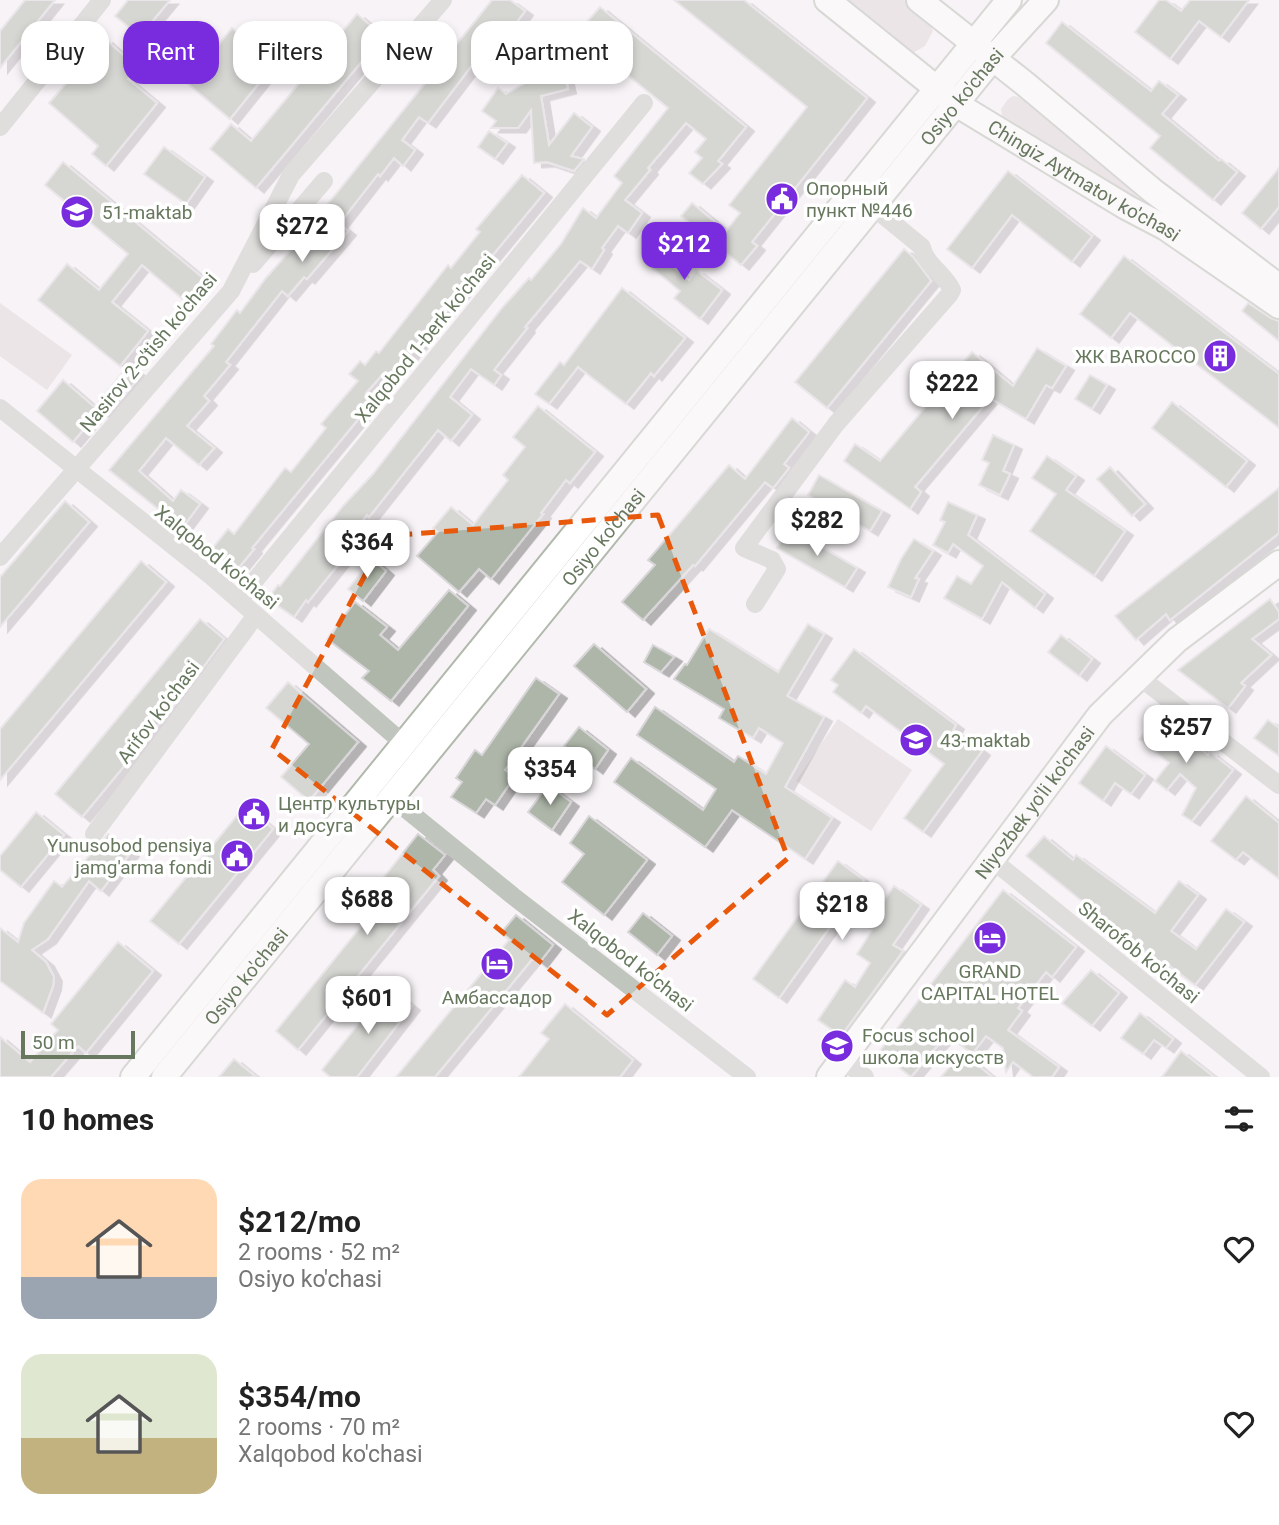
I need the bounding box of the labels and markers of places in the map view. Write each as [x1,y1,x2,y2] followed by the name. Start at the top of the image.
[806,177,913,222] place label: Опорный пункт №446
[763,180,801,218] public building icon: Опорный пункт №446
[58,193,96,231] school or university icon: 51-maktab
[102,201,192,224] place label: 51-maktab
[261,204,343,264] pin: $272
[643,222,725,282] pin: $212
[1201,337,1239,375] building icon: ЖК BAROCCO
[1075,345,1196,368] place label: ЖК BAROCCO
[911,362,993,421] pin: $222
[776,498,858,558] pin: $282
[326,520,408,580] pin: $364
[1145,706,1227,765] pin: $257
[897,721,935,759] school or university icon: 43-maktab
[940,729,1030,752] place label: 43-maktab
[509,748,591,807] pin: $354
[278,792,421,837] place label: Центр культуры и досуга
[235,795,273,833] public building icon: Центр культуры и досуга
[47,834,212,879] place label: Yunusobod pensiya jamg'arma fondi
[218,837,256,875] public building icon: Yunusobod pensiya jamg'arma fondi
[326,878,408,937] pin: $688
[801,883,883,942] pin: $218
[971,919,1009,957] hotel icon: GRAND CAPITAL HOTEL
[478,945,516,983] hotel icon: Амбассадор
[921,960,1059,1005] place label: GRAND CAPITAL HOTEL
[327,976,409,1036] pin: $601
[442,986,552,1009] place label: Амбассадор
[862,1024,1004,1069] place label: Focus school школа искусств
[818,1027,856,1065] school or university icon: Focus school школа искусств

